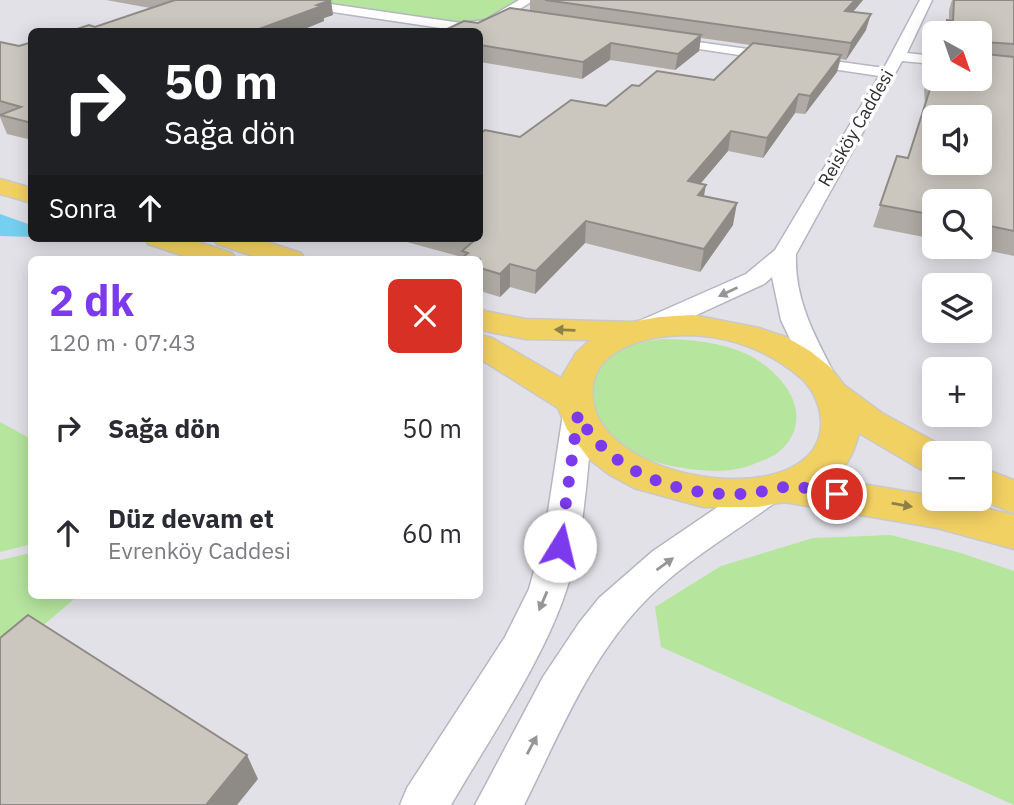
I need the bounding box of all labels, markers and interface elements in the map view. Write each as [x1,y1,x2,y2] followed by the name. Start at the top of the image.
[922,21,992,91] north arrow
[922,21,992,511] map controls
[164,49,278,112] text: 50 m
[49,56,140,147] icon: right
[813,65,898,190] street label: Reisköy Caddesi
[922,105,992,175] button: sound
[164,111,296,153] text: Sağa dön
[131,189,169,227] icon: ahead
[922,189,992,259] button: search
[49,191,117,225] text: Sonra
[49,273,134,328] text: 2 dk
[922,273,992,343] button: layers
[388,279,462,353] button: close
[718,286,738,298] one-way arrow
[554,324,576,335] one-way arrow
[49,327,196,357] text: 120 m · 07:43
[922,357,992,427] button: +
[49,409,87,447] icon: right
[108,411,220,445] text: Sağa dön
[402,411,462,445] text: 50 m
[922,441,992,511] button: −
[807,464,867,524] pin
[818,475,856,513] icon: arrive
[891,500,913,511] one-way arrow
[108,501,274,535] text: Düz devam et
[523,509,597,583] position arrow
[49,514,87,552] icon: ahead
[402,516,462,550] text: 60 m
[108,535,291,565] text: Evrenköy Caddesi
[656,557,674,571] one-way arrow
[537,591,549,611] one-way arrow
[526,735,537,755] one-way arrow

